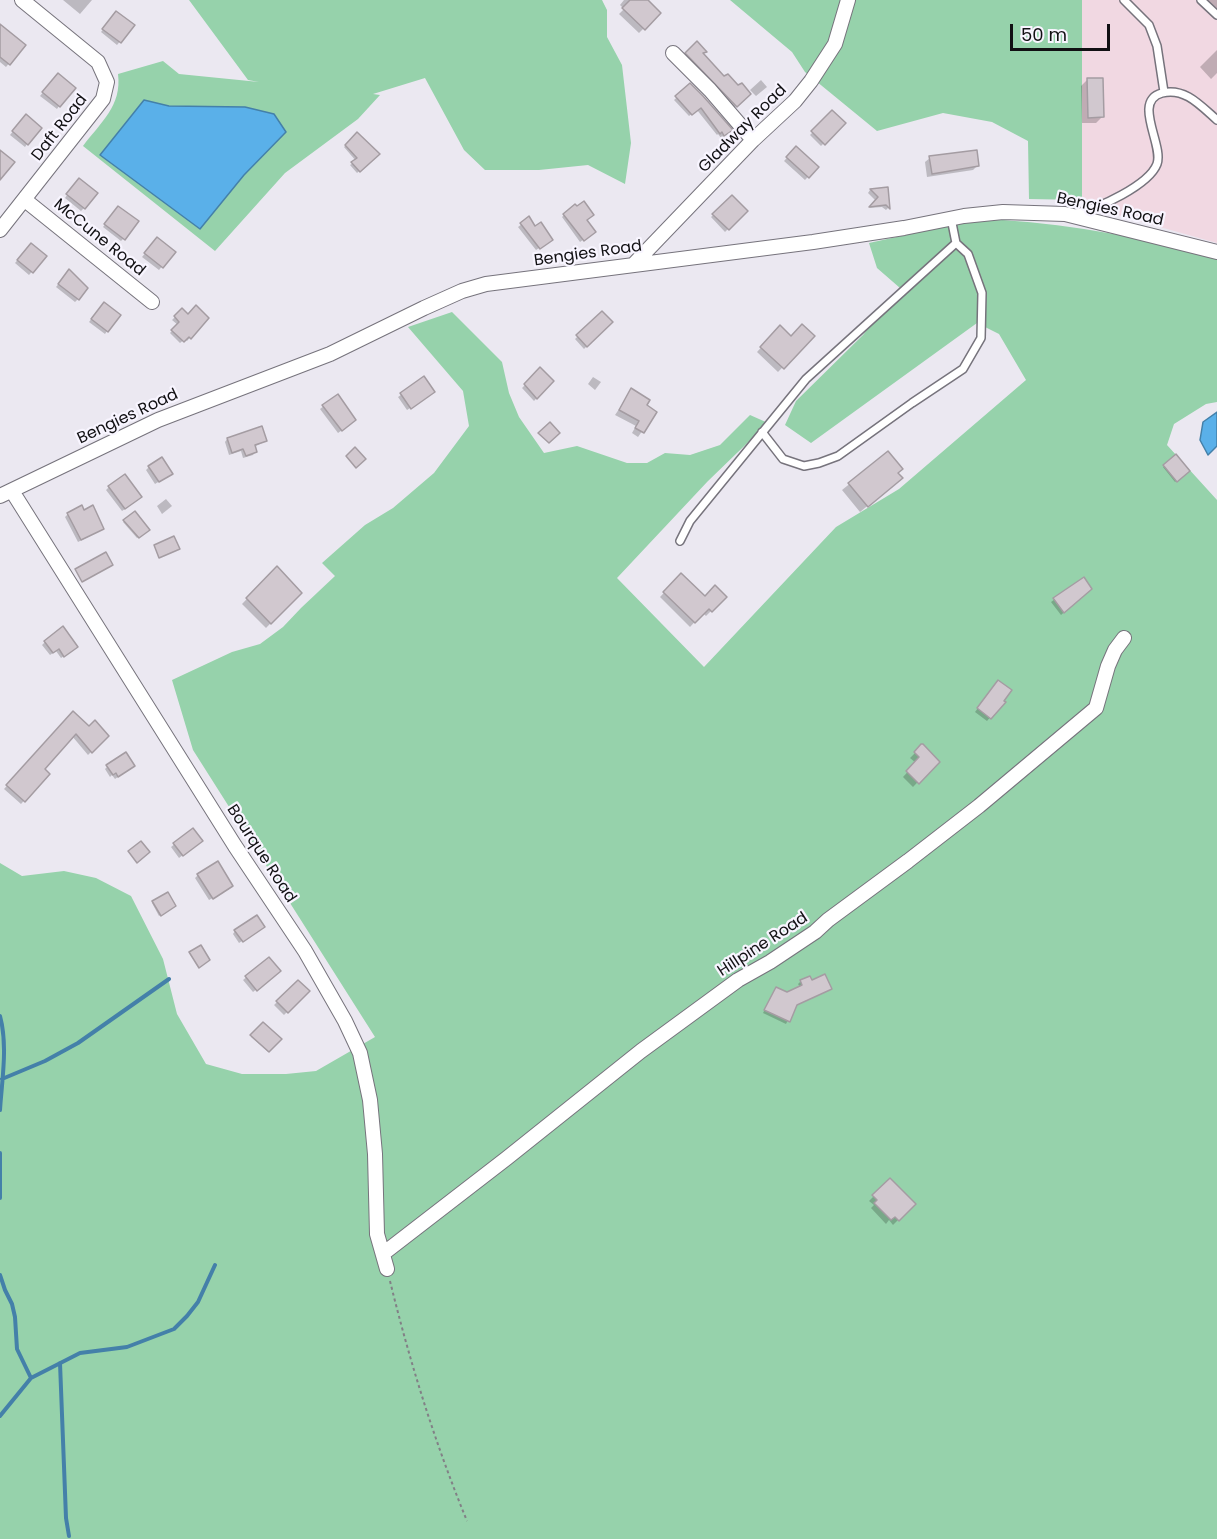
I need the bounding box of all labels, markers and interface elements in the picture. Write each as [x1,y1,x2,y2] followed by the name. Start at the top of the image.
[1013,12,1114,50] scale bar
[1021,22,1067,47] text: 50 m
[695,81,791,177] street label: Gladway Road
[28,91,92,165] street label: Daft Road
[1055,189,1165,231] street label: Bengies Road
[49,195,149,281] street label: McCune Road
[533,237,643,271] street label: Bengies Road
[75,385,181,449] street label: Bengies Road
[222,801,300,907] street label: Bourque Road
[714,909,812,981] street label: Hillpine Road

